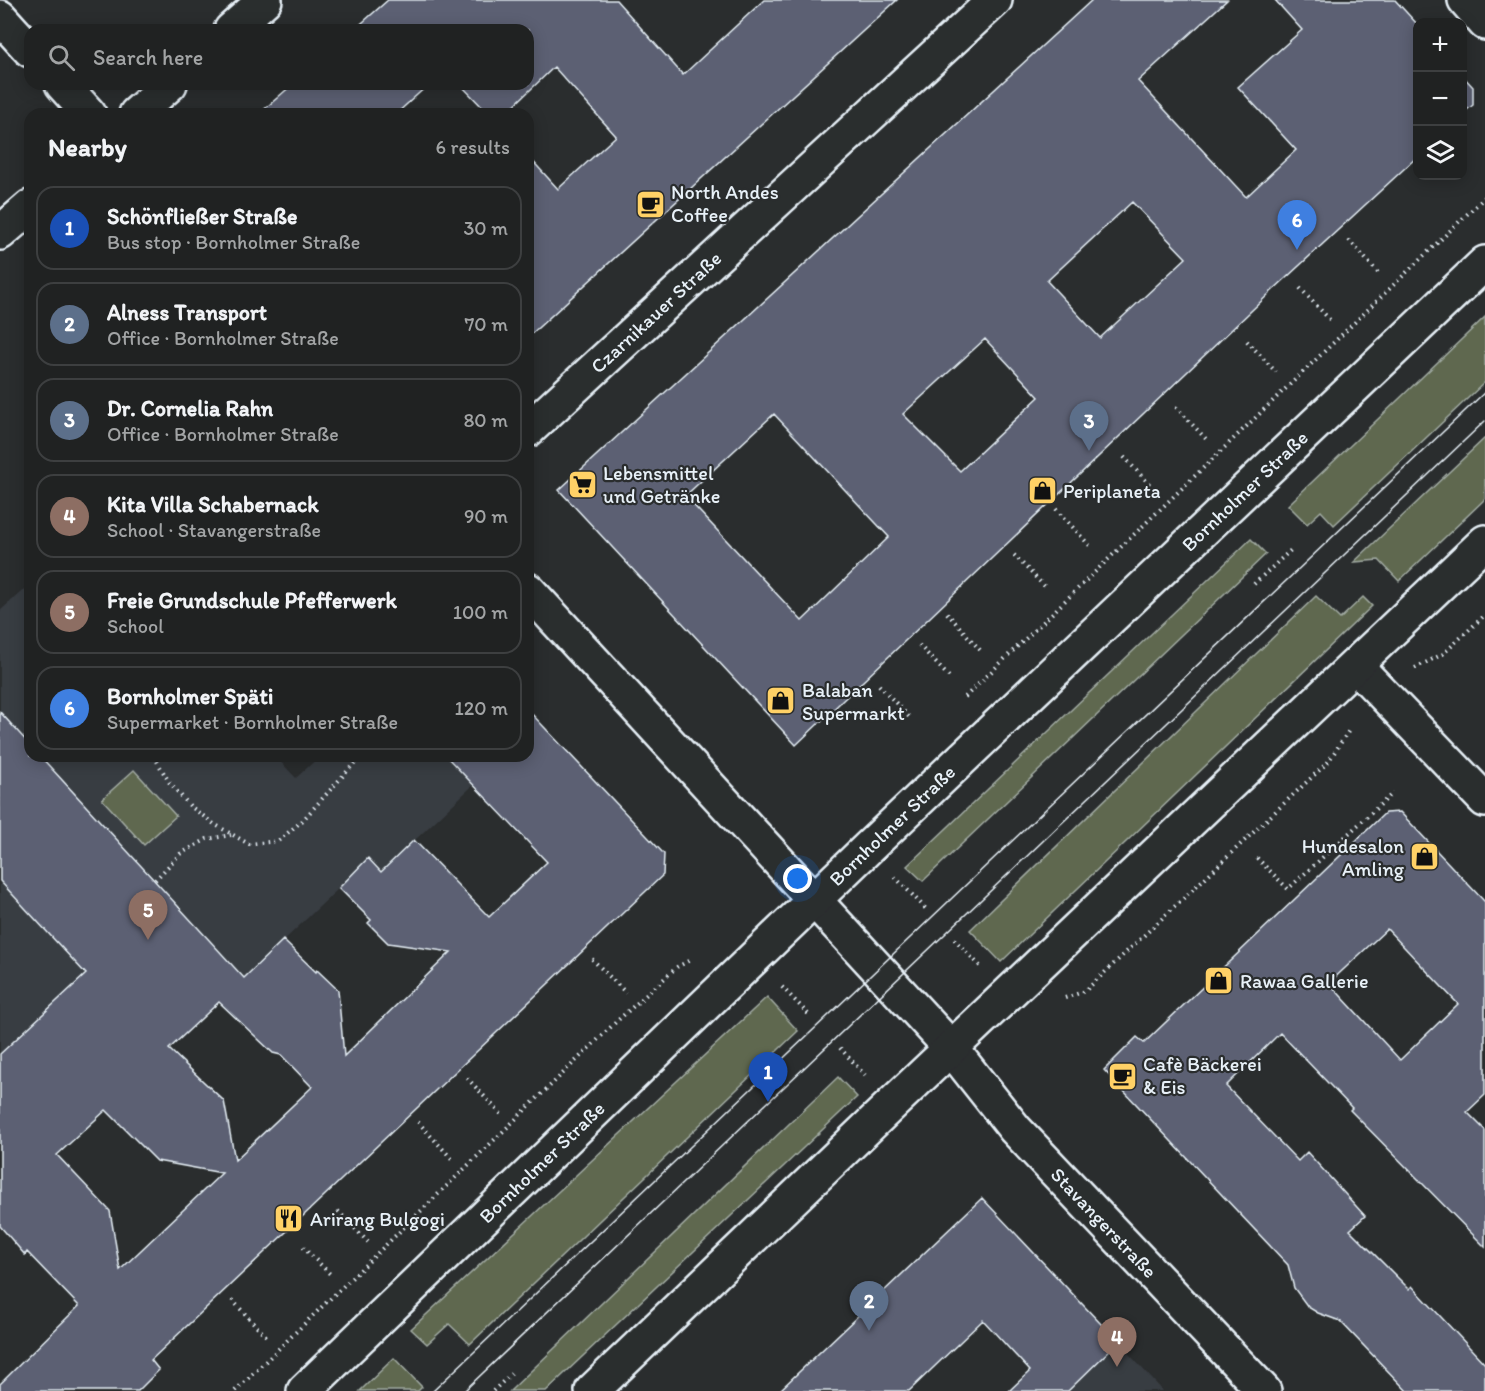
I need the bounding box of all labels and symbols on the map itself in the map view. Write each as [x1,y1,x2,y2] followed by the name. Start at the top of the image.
[671,180,779,227] place label: North Andes Coffee
[634,188,666,220] cafe icon: North Andes Coffee
[1278,200,1316,250] pin: 6
[586,246,726,378] street label: Czarnikauer Straße
[1070,402,1108,451] pin: 3
[1177,425,1313,556] street label: Bornholmer Straße
[603,461,720,508] place label: Lebensmittel und Getränke
[566,469,598,501] supermarket icon: Lebensmittel und Getränke
[1026,475,1058,507] shop icon: Periplaneta
[1063,479,1161,503] place label: Periplaneta
[802,678,905,725] place label: Balaban Supermarkt
[765,685,797,717] shop icon: Balaban Supermarkt
[824,760,960,891] street label: Bornholmer Straße
[1302,834,1405,881] place label: Hundesalon Amling
[1409,841,1441,873] shop icon: Hundesalon Amling
[783,864,812,893] your location
[128,890,168,940] pin: 5
[1203,965,1235,997] shop icon: Rawaa Gallerie
[1240,969,1368,993] place label: Rawaa Gallerie
[748,1052,788,1102] pin: 1
[1143,1052,1262,1099] place label: Cafè Bäckerei & Eis
[1106,1060,1138,1092] cafe icon: Cafè Bäckerei & Eis
[474,1096,609,1228] street label: Bornholmer Straße
[1046,1163,1162,1283] street label: Stavangerstraße
[273,1203,305,1235] restaurant icon: Arirang Bulgogi
[310,1207,445,1231] place label: Arirang Bulgogi
[850,1282,888,1331] pin: 2
[1098,1318,1136,1367] pin: 4

